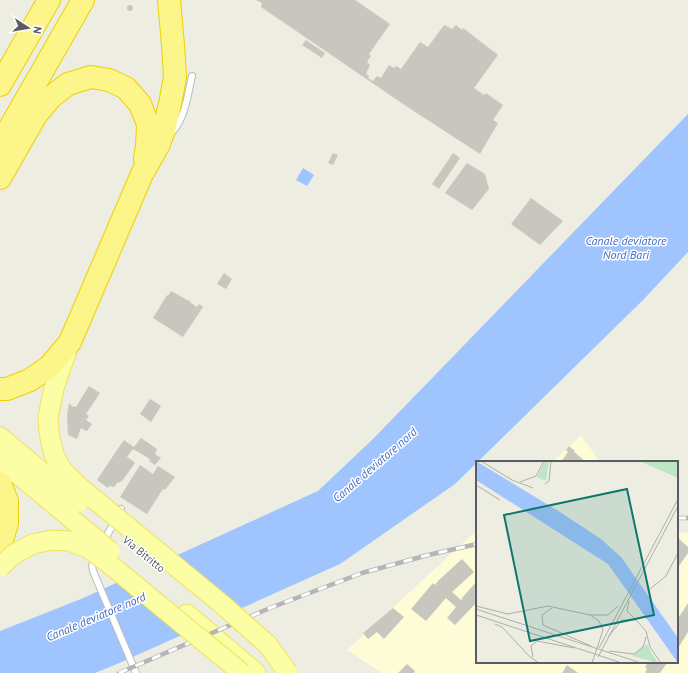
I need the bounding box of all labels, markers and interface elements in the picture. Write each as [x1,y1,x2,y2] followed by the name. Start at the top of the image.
[8,8,48,48] north arrow
[30,25,45,35] text: N
[585,233,667,262] water label: Canale deviatore Nord Bari
[329,423,421,505] water label: Canale deviatore nord
[476,461,678,663] inset map
[119,532,168,575] street label: Via Bitritto
[44,588,149,644] water label: Canale deviatore nord

